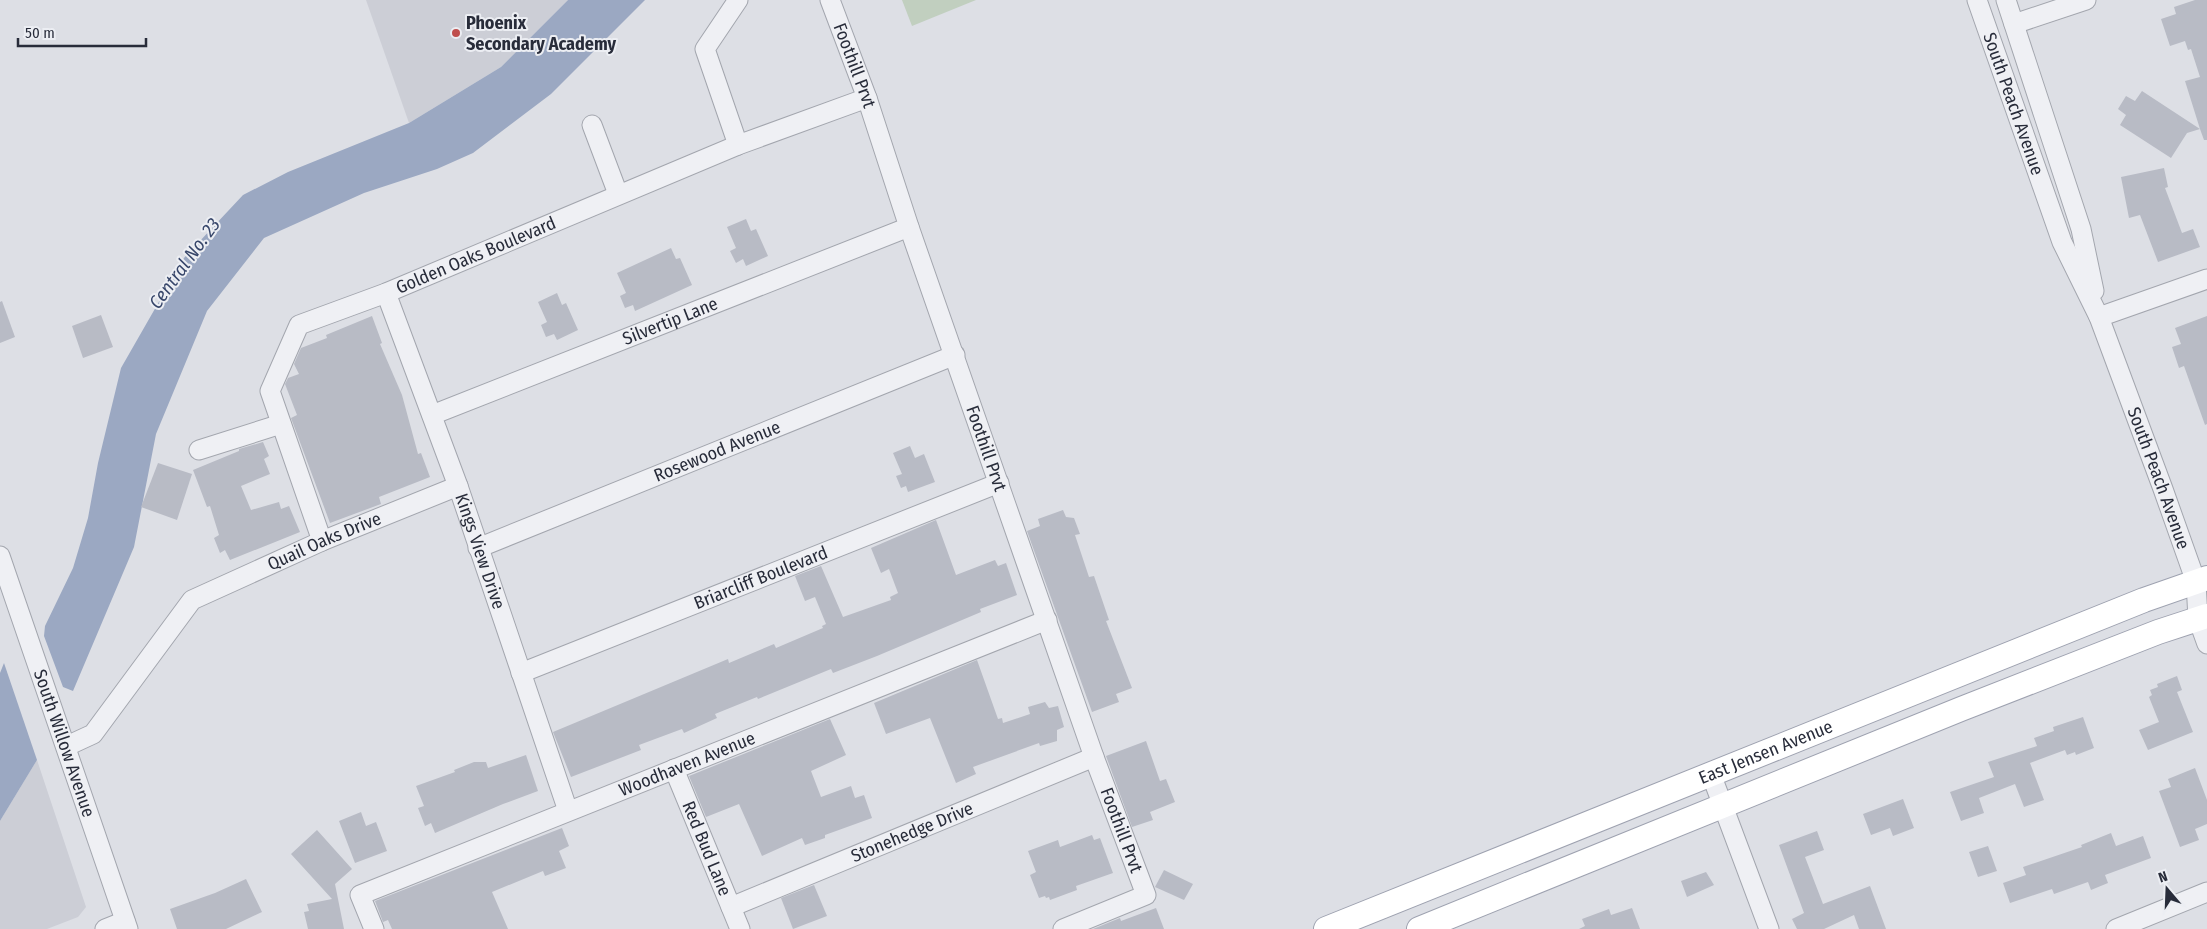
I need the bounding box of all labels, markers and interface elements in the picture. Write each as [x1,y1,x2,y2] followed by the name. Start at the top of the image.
[466,12,617,55] place label: Phoenix Secondary Academy
[18,15,145,47] scale bar
[829,20,881,111] street label: Foothill Prvt
[25,24,55,42] text: 50 m
[450,27,462,39] marker: Phoenix Secondary Academy
[1978,30,2049,178] street label: South Peach Avenue
[393,212,559,299] street label: Golden Oaks Boulevard
[144,213,225,313] water label: Central No. 23
[619,292,721,350] street label: Silvertip Lane
[961,403,1011,494] street label: Foothill Prvt
[2123,404,2195,552] street label: South Peach Avenue
[651,416,784,487] street label: Rosewood Avenue
[450,491,510,612] street label: Kings View Drive
[264,507,384,575] street label: Quail Oaks Drive
[691,541,831,614] street label: Briarcliff Boulevard
[29,667,100,820] street label: South Willow Avenue
[1696,715,1836,789] street label: East Jensen Avenue
[616,727,758,801] street label: Woodhaven Avenue
[1096,785,1148,876] street label: Foothill Prvt
[848,797,977,867] street label: Stonehedge Drive
[677,798,736,899] street label: Red Bud Lane
[2142,864,2192,914] north arrow
[2156,868,2170,887] text: N

